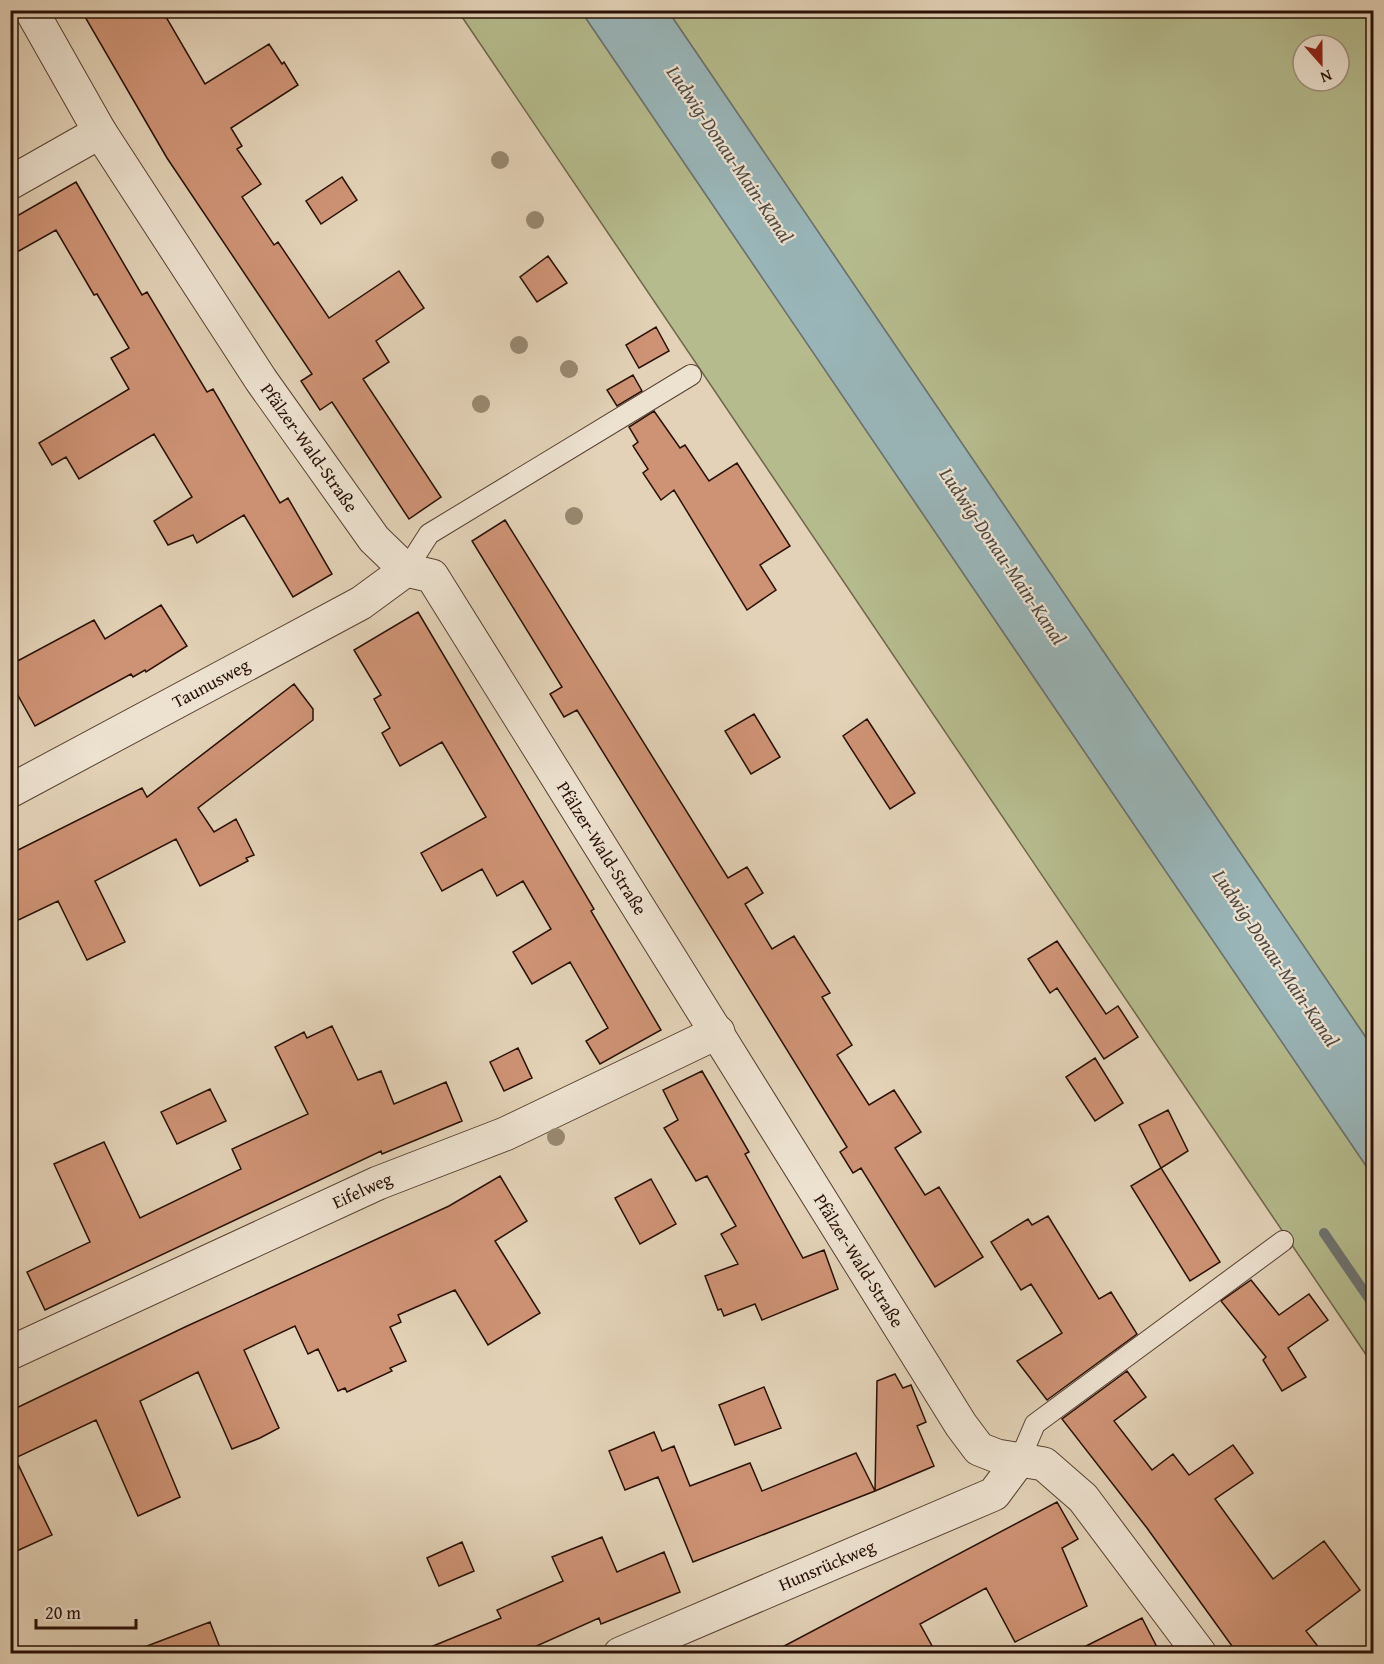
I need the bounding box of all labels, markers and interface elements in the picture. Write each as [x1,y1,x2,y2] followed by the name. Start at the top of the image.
[1291,33,1351,93] north arrow
[659,58,801,248] water label: Ludwig-Donau-Main-Kanal
[1317,64,1336,90] text: N
[254,377,365,518] street label: Pfälzer-Wald-Straße
[932,460,1074,650] water label: Ludwig-Donau-Main-Kanal
[167,651,254,715] street label: Taunusweg
[550,776,654,920] street label: Pfälzer-Wald-Straße
[1205,862,1347,1052] water label: Ludwig-Donau-Main-Kanal
[328,1165,396,1215] street label: Eifelweg
[807,1189,911,1333] street label: Pfälzer-Wald-Straße
[774,1532,879,1598] street label: Hunsrückweg
[36,1592,136,1630] scale bar
[45,1599,81,1626] text: 20 m

